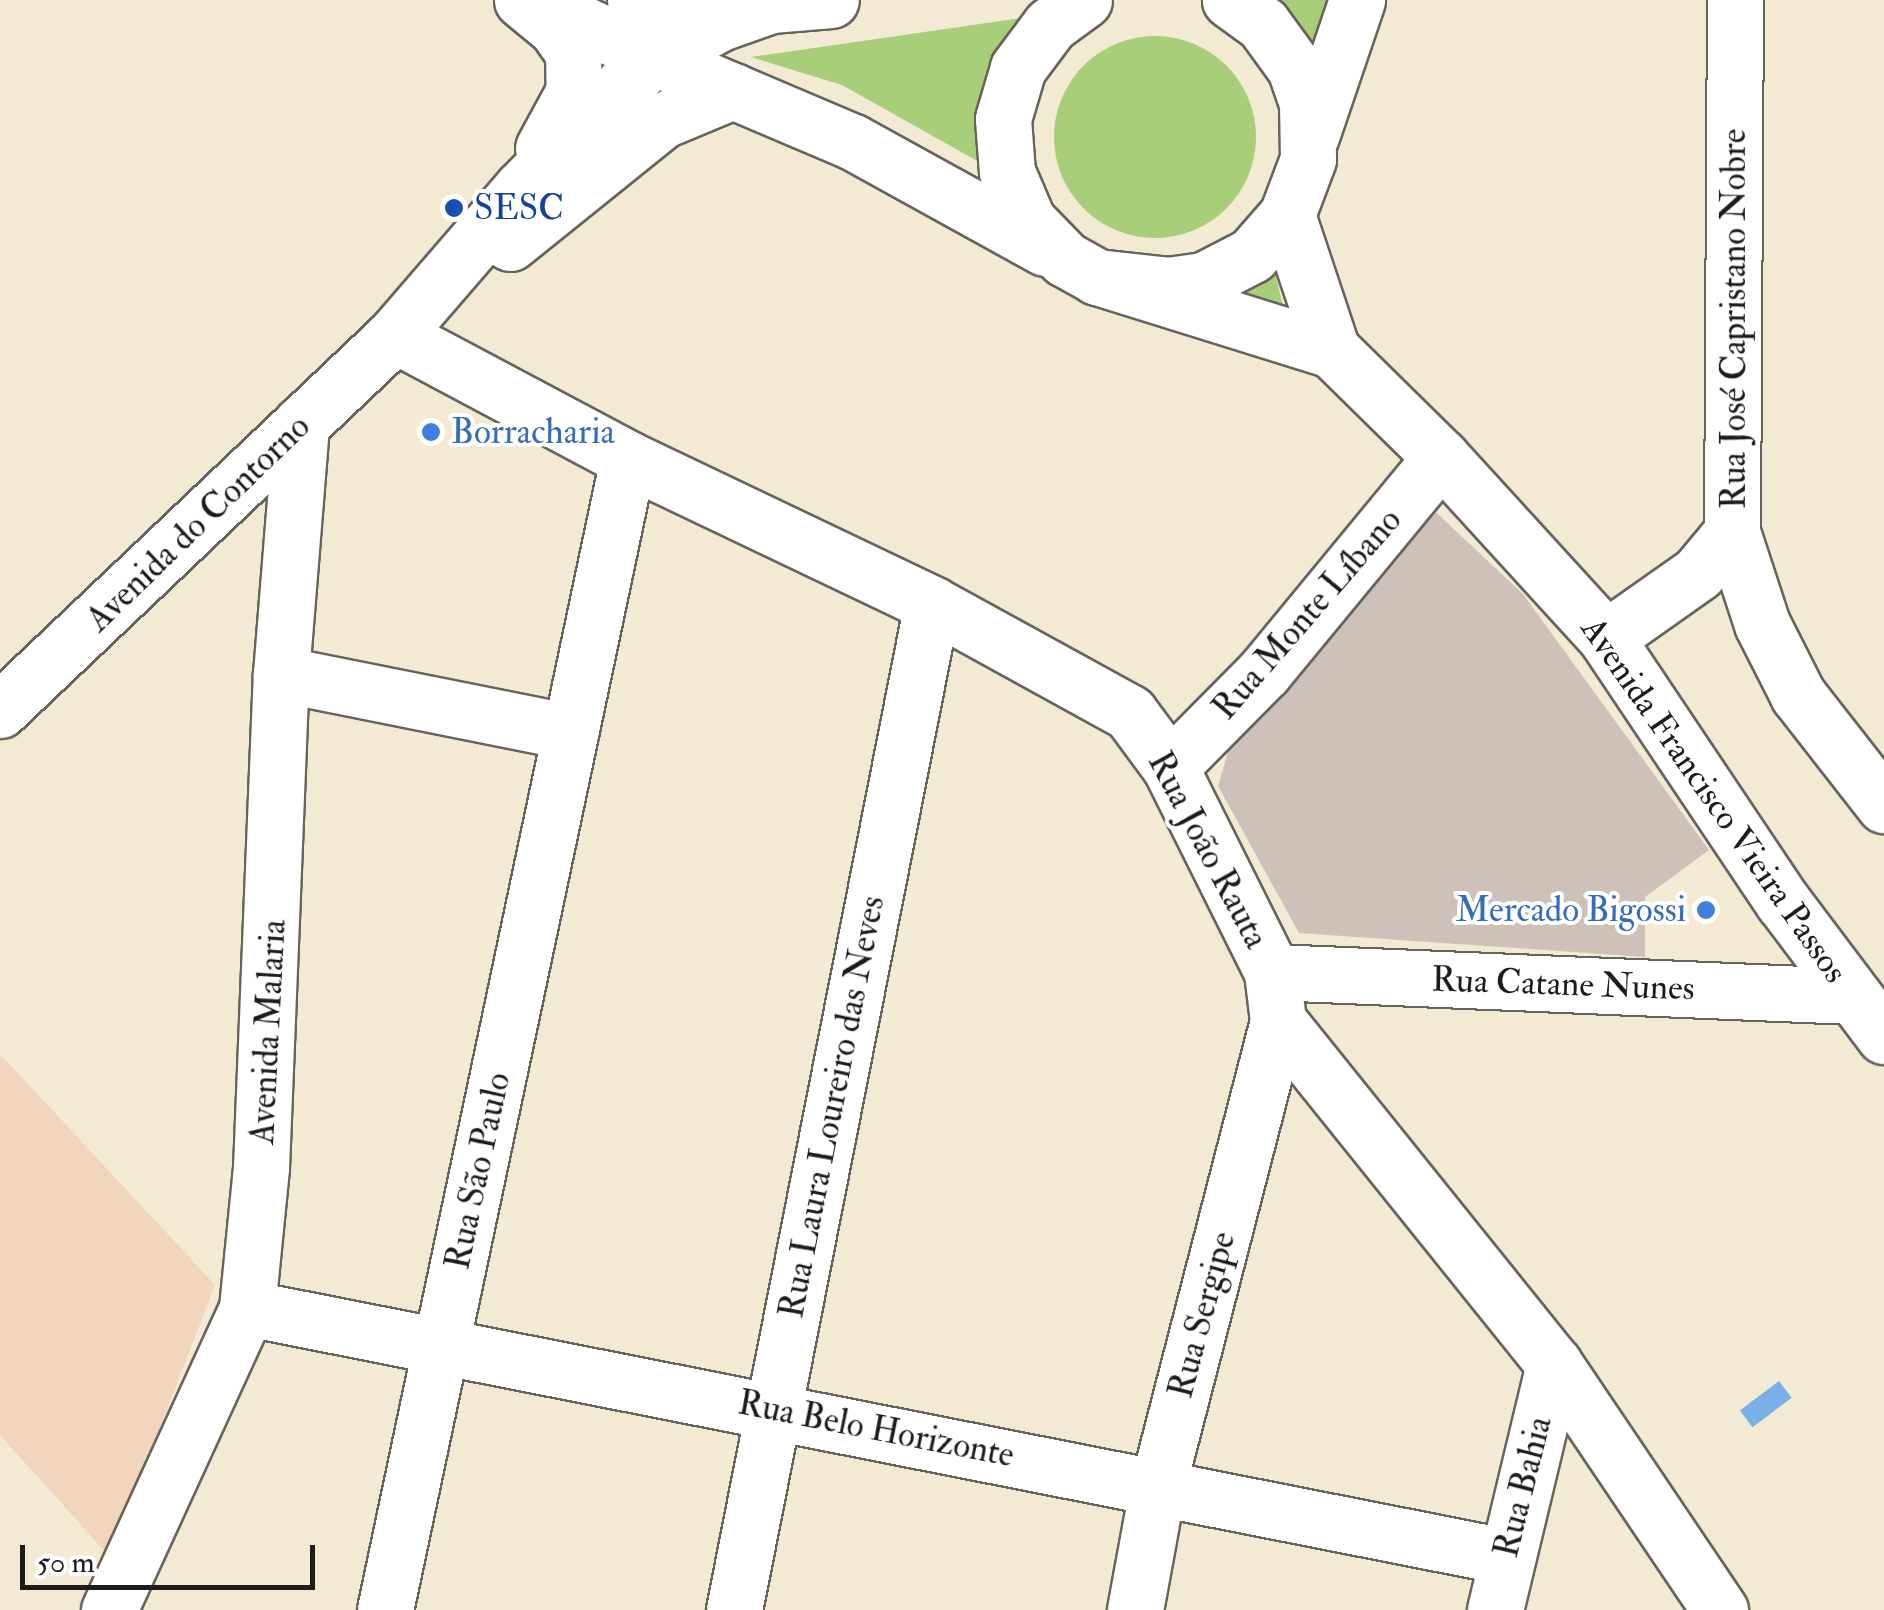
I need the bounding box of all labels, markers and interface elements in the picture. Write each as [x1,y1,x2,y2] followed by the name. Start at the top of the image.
[1713,129,1755,509] street label: Rua José Capristano Nobre
[474,187,564,229] place label: SESC
[443,197,465,219] marker: SESC
[77,406,319,640] street label: Avenida do Contorno
[451,411,615,453] place label: Borracharia
[420,421,442,443] marker: Borracharia
[1204,500,1410,728] street label: Rua Monte Líbano
[1572,609,1856,991] street label: Avenida Francisco Vieira Passos
[1139,744,1277,956] street label: Rua João Rauta
[1456,889,1686,931] place label: Mercado Bigossi
[770,892,894,1322] street label: Rua Laura Loureiro das Neves
[1695,899,1717,921] marker: Mercado Bigossi
[241,919,295,1145] street label: Avenida Malaria
[1431,958,1695,1010] street label: Rua Catane Nunes
[437,1069,519,1273] street label: Rua São Paulo
[1160,1227,1244,1403] street label: Rua Sergipe
[734,1382,1018,1476] street label: Rua Belo Horizonte
[1485,1412,1561,1562] street label: Rua Bahia
[25,1525,320,1587] scale bar
[37,1544,95,1581] text: 50 m

